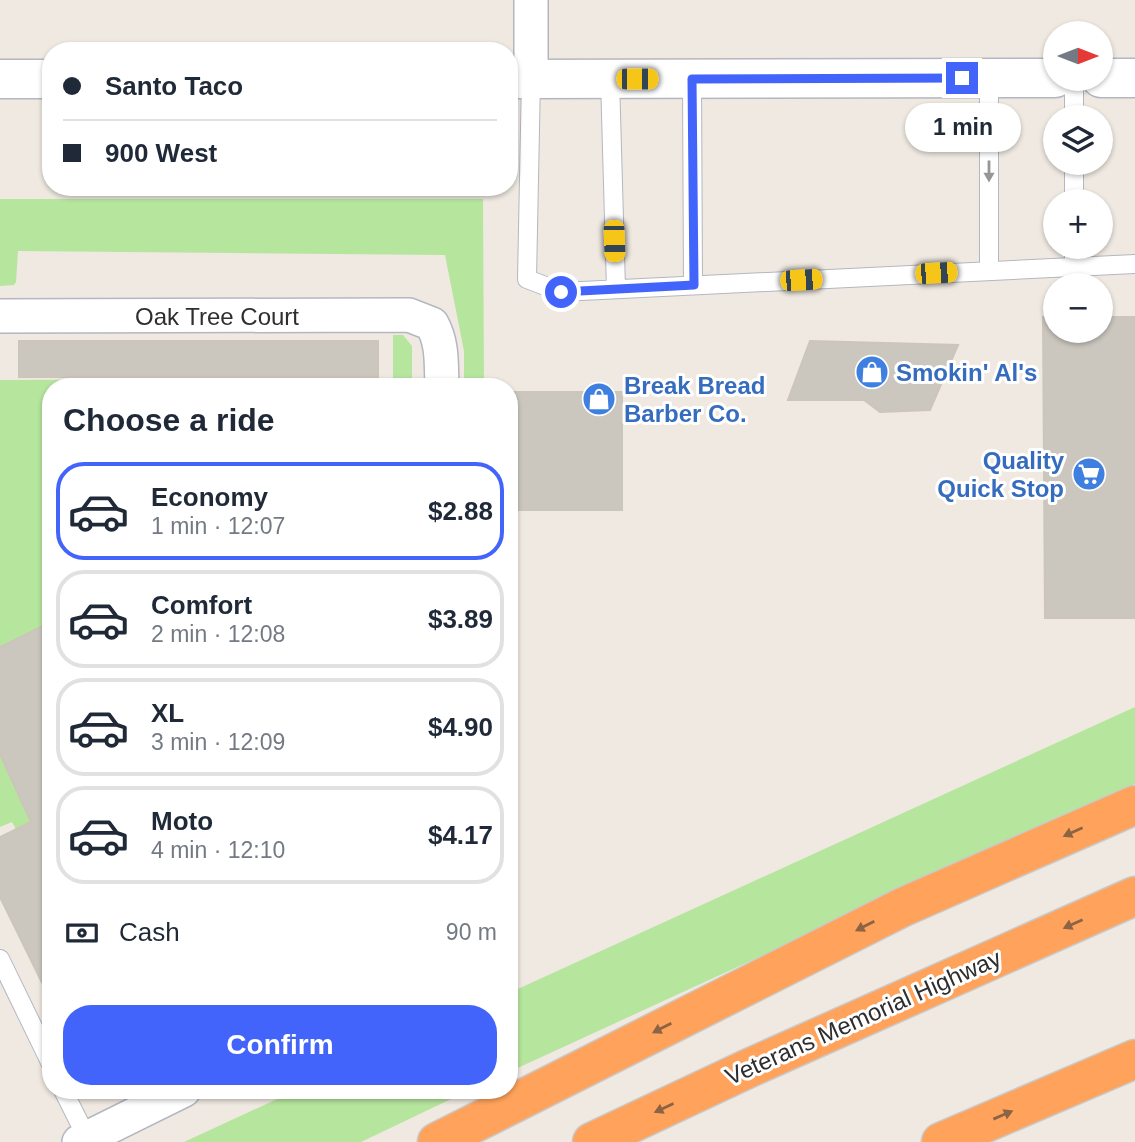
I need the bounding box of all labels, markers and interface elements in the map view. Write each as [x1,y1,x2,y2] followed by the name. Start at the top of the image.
[1043,21,1113,91] north arrow
[1043,21,1113,343] map controls
[946,62,978,94] route end
[617,69,659,90] car
[105,71,243,101] text: Santo Taco
[904,102,1020,152] callout: 1 min
[1043,105,1113,175] button: layers
[933,114,993,140] text: 1 min
[105,138,217,168] text: 900 West
[983,160,995,182] one-way arrow
[1043,189,1113,259] button: +
[603,220,626,262] car
[915,261,958,285] car
[780,268,823,292] car
[1043,273,1113,343] button: −
[545,276,577,308] route start
[135,303,299,330] street label: Oak Tree Court
[853,353,891,391] shop icon: Smokin' Al's
[896,359,1037,386] place label: Smokin' Al's
[624,372,765,427] place label: Break Bread Barber Co.
[580,380,618,418] shop icon: Break Bread Barber Co.
[63,402,275,438] text: Choose a ride
[937,447,1065,502] place label: Quality Quick Stop
[1070,455,1108,493] supermarket icon: Quality Quick Stop
[67,480,130,543] icon: car
[151,482,268,512] text: Economy
[428,496,493,526] text: $2.88
[151,513,285,539] text: 1 min · 12:07
[67,588,130,651] icon: car
[151,590,252,620] text: Comfort
[428,604,493,634] text: $3.89
[151,621,285,647] text: 2 min · 12:08
[67,696,130,759] icon: car
[151,698,184,728] text: XL
[428,712,493,742] text: $4.90
[151,729,285,755] text: 3 min · 12:09
[67,804,130,867] icon: car
[151,806,213,836] text: Moto
[428,820,493,850] text: $4.17
[1062,827,1083,838] one-way arrow
[151,837,285,863] text: 4 min · 12:10
[63,914,101,952] icon: cash
[119,917,180,947] text: Cash
[446,919,497,945] text: 90 m
[1062,919,1083,930] one-way arrow
[855,920,875,932] one-way arrow
[721,944,1005,1090] street label: Veterans Memorial Highway
[63,1005,497,1085] button: Confirm
[652,1023,672,1034] one-way arrow
[654,1102,674,1114] one-way arrow
[993,1109,1014,1120] one-way arrow

